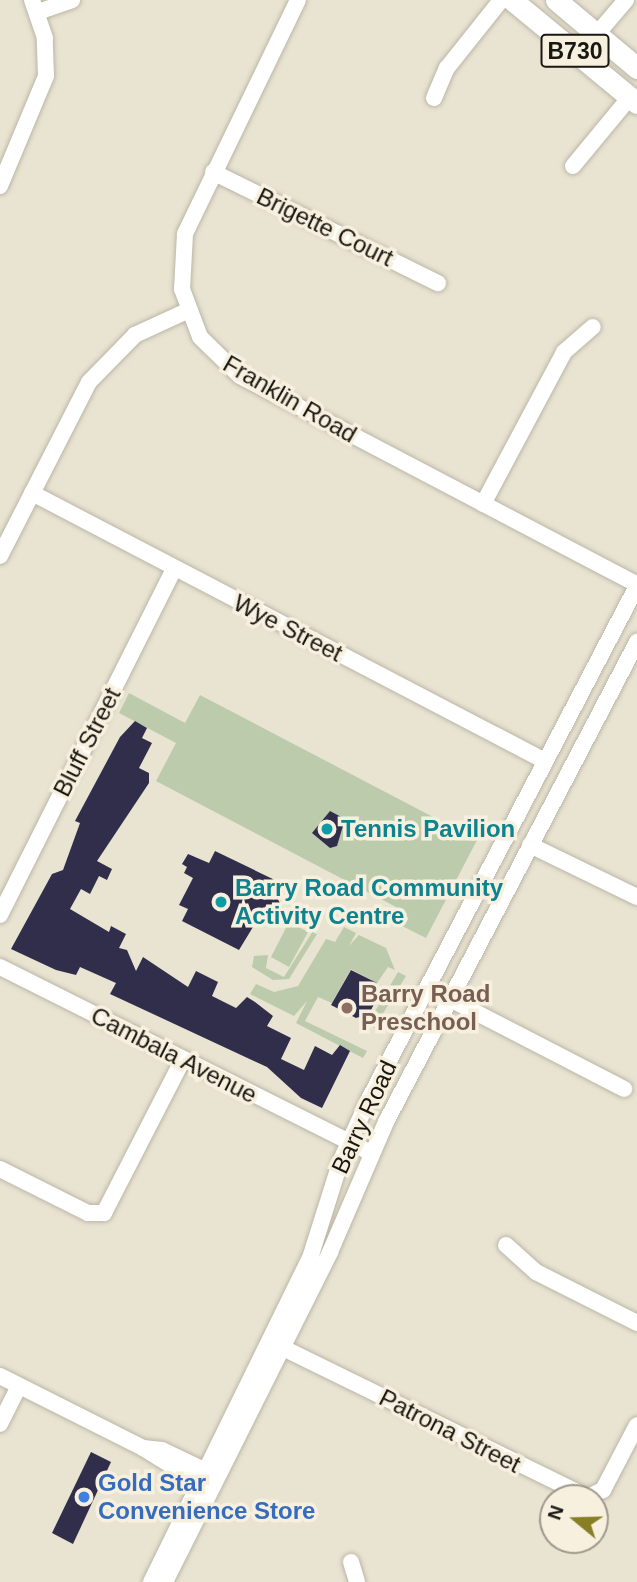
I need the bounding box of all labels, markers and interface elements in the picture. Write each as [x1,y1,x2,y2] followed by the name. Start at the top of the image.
[540,32,610,70] road number: B730
[252,182,398,272] street label: Brigette Court
[218,349,362,449] street label: Franklin Road
[229,588,347,668] street label: Wye Street
[47,683,127,801] street label: Bluff Street
[341,815,515,843] place label: Tennis Pavilion
[319,821,335,837] marker: Tennis Pavilion
[235,874,503,930] place label: Barry Road Community Activity Centre
[213,894,229,910] marker: Barry Road Community Activity Centre
[361,980,490,1036] place label: Barry Road Preschool
[86,1000,262,1110] street label: Cambala Avenue
[339,1000,355,1016] marker: Barry Road Preschool
[325,1056,403,1178] street label: Barry Road
[375,1383,525,1479] street label: Patrona Street
[98,1469,315,1525] place label: Gold Star Convenience Store
[539,1484,609,1554] north arrow
[76,1489,92,1505] marker: Gold Star Convenience Store
[543,1503,568,1523] text: N

